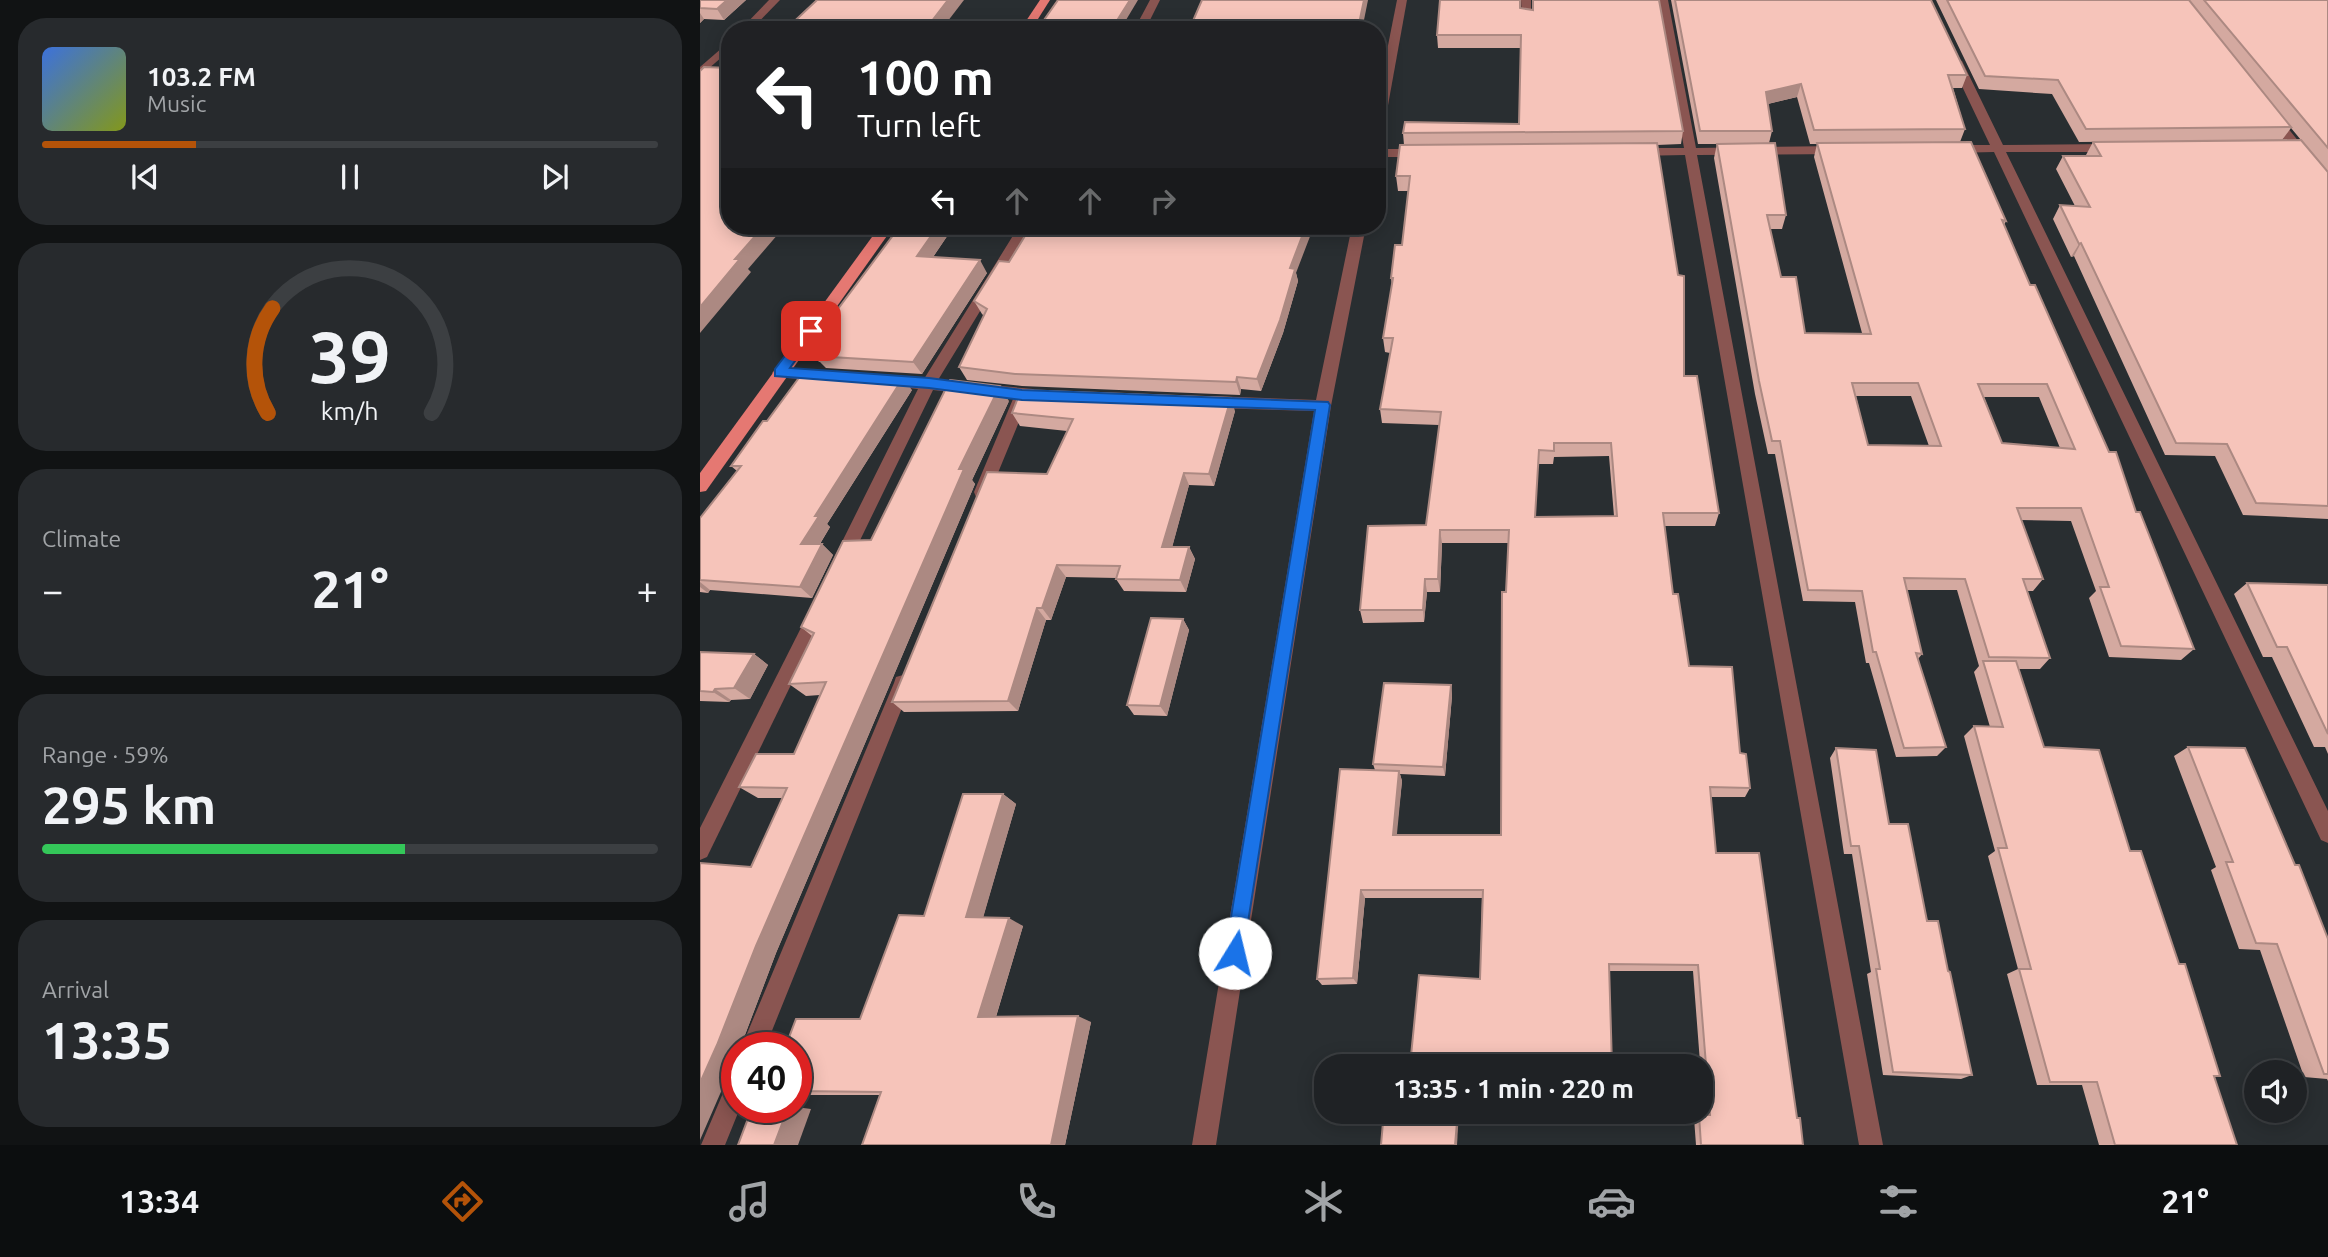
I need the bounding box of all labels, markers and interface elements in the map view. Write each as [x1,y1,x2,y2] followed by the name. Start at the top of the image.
[742,49,833,140] icon: left
[857,49,994,104] text: 100 m
[147,62,256,91] text: 103.2 FM
[147,91,206,116] text: Music
[857,107,981,143] text: Turn left
[126,158,164,196] icon: previous
[331,158,369,196] icon: pause
[536,158,574,196] icon: next
[925,182,963,220] icon: left
[998,182,1036,220] icon: ahead
[1071,182,1109,220] icon: ahead
[1144,182,1182,220] icon: right
[781,301,841,361] pin
[792,312,830,350] icon: arrive
[309,316,391,398] text: 39
[321,397,379,425] text: km/h
[42,526,121,551] text: Climate
[311,560,389,618] text: 21°
[42,569,63,611] text: −
[637,569,658,611] text: +
[42,742,169,767] text: Range · 59%
[42,776,216,834] text: 295 km
[1198,916,1272,990] position arrow
[42,977,109,1002] text: Arrival
[42,1011,172,1069] text: 13:35
[721,1032,812,1123] speed limit sign: 40
[2244,1060,2307,1123] map controls
[2244,1060,2307,1123] button: sound
[1393,1074,1634,1103] text: 13:35 · 1 min · 220 m
[438,1177,487,1226] icon: directions
[725,1177,774,1226] icon: music
[1012,1177,1061,1226] icon: phone
[1299,1177,1348,1226] icon: climate
[1587,1177,1636,1226] icon: car
[1874,1177,1923,1226] icon: filters
[119,1183,199,1219] text: 13:34
[2161,1183,2209,1219] text: 21°

